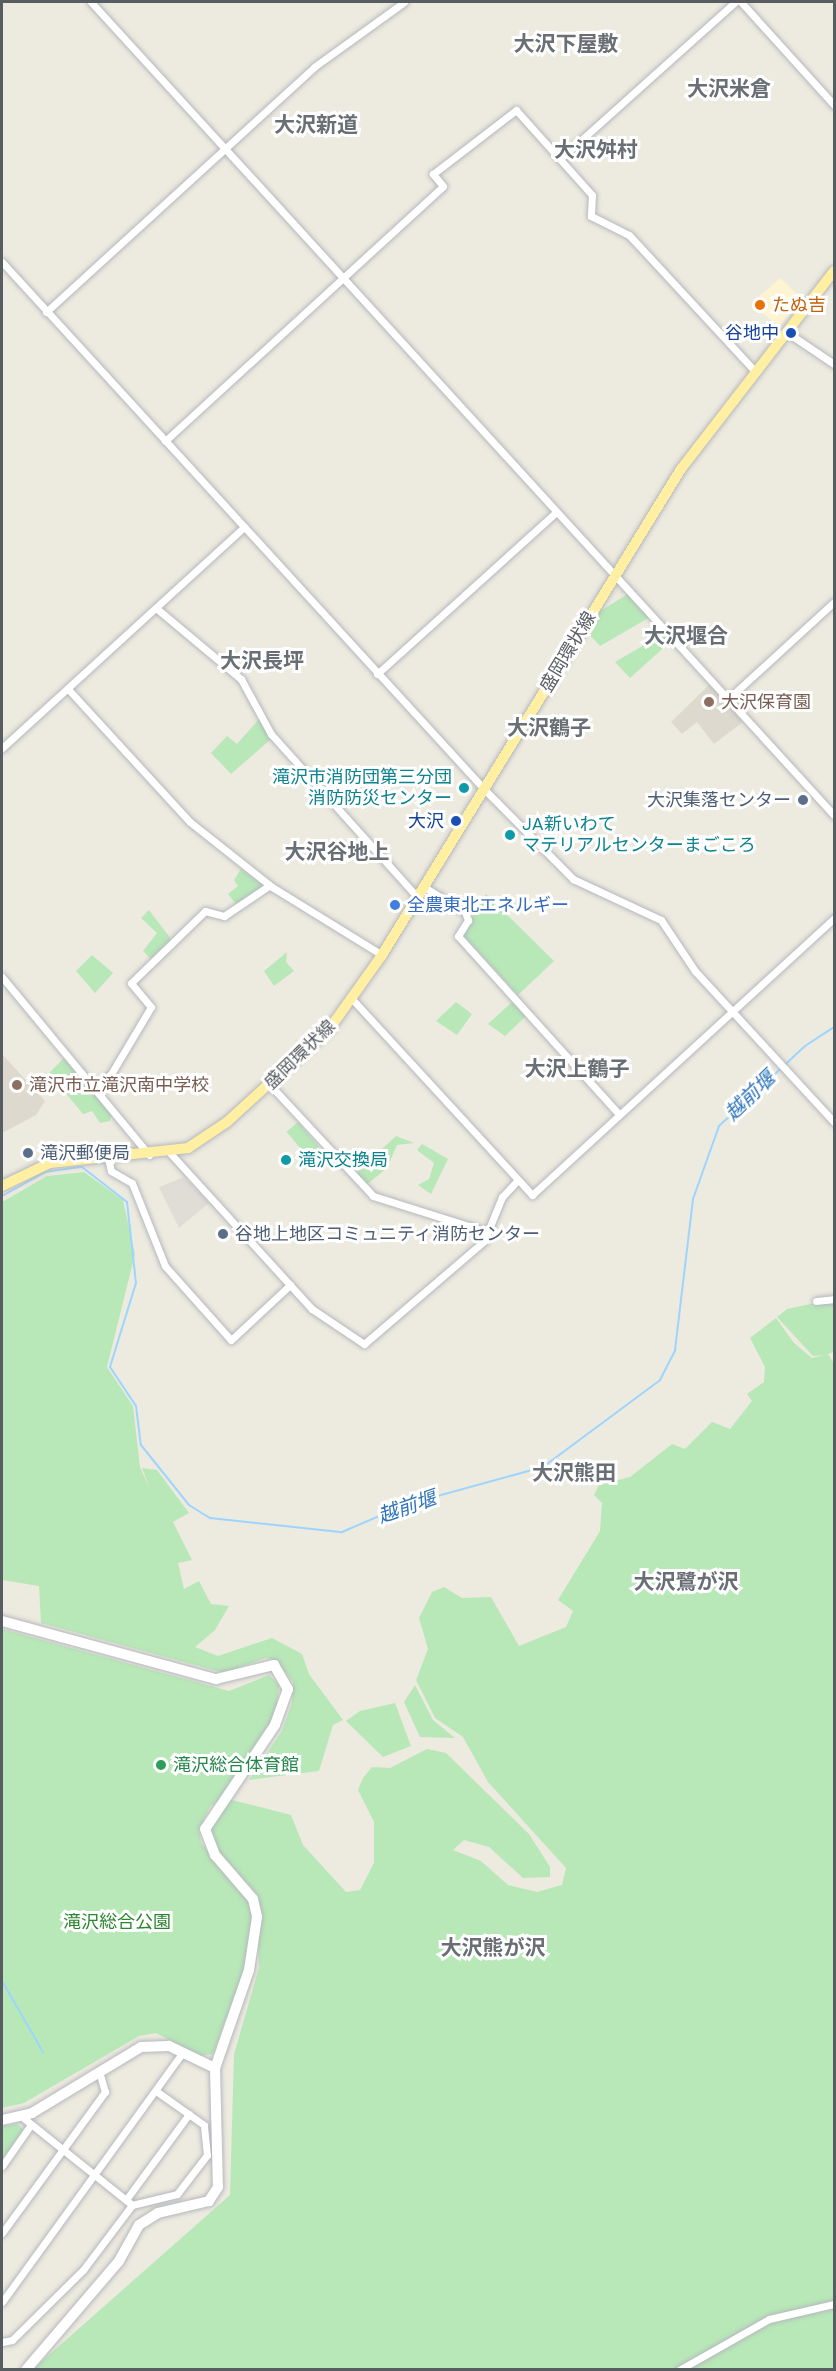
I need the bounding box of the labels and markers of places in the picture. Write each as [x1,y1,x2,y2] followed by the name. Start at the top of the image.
[772,294,826,316] place label: たぬ吉
[753,298,767,312] marker: たぬ吉
[725,322,779,344] place label: 谷地中
[784,326,798,340] marker: 谷地中
[721,691,811,713] place label: 大沢保育園
[702,695,716,709] marker: 大沢保育園
[272,767,452,810] place label: 滝沢市消防団第三分団 消防防災センター
[457,781,471,795] marker: 滝沢市消防団第三分団 消防防災センター
[647,789,791,811] place label: 大沢集落センター
[796,793,810,807] marker: 大沢集落センター
[408,810,444,832] place label: 大沢
[449,814,463,828] marker: 大沢
[522,814,756,856] place label: JA新いわて マテリアルセンターまごころ
[503,828,517,842] marker: JA新いわて マテリアルセンターまごころ
[407,894,569,916] place label: 全農東北エネルギー
[388,898,402,912] marker: 全農東北エネルギー
[29,1074,209,1096] place label: 滝沢市立滝沢南中学校
[10,1078,24,1092] marker: 滝沢市立滝沢南中学校
[40,1142,130,1164] place label: 滝沢郵便局
[21,1146,35,1160] marker: 滝沢郵便局
[298,1149,388,1171] place label: 滝沢交換局
[279,1153,293,1167] marker: 滝沢交換局
[235,1223,541,1245] place label: 谷地上地区コミュニティ消防センター
[216,1227,230,1241] marker: 谷地上地区コミュニティ消防センター
[173,1754,299,1776] place label: 滝沢総合体育館
[154,1758,168,1772] marker: 滝沢総合体育館

